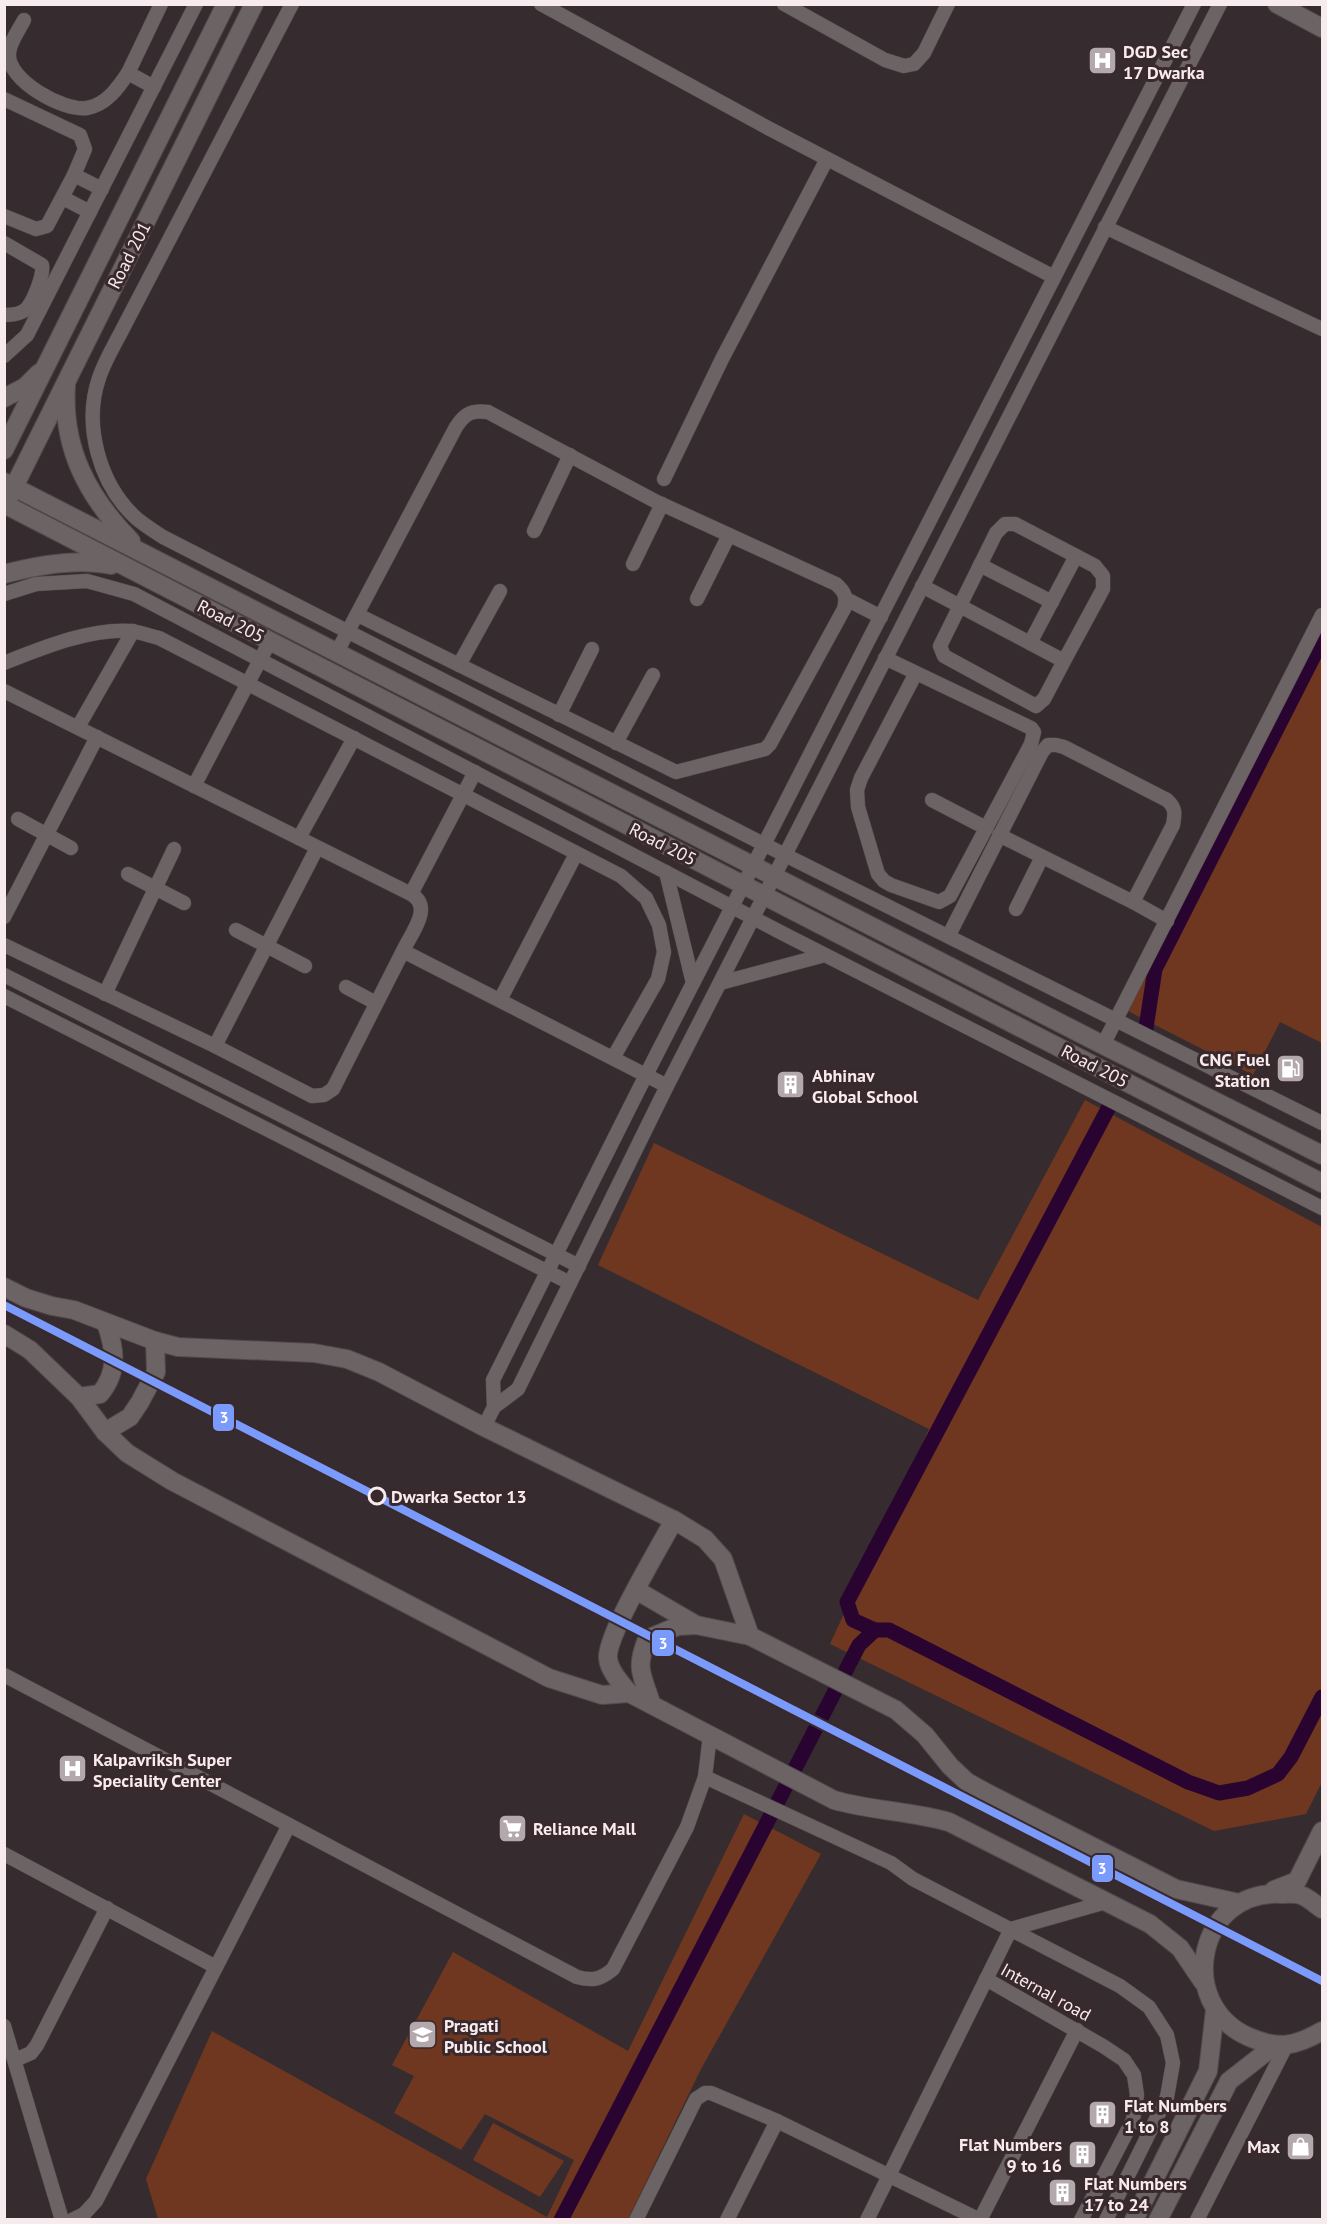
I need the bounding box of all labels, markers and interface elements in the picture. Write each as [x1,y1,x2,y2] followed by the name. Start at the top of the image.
[1123,40,1205,84] place label: DGD Sec 17 Dwarka
[1086,45,1118,77] hospital icon: DGD Sec 17 Dwarka
[102,218,156,292] street label: Road 201
[194,594,268,648] street label: Road 205
[626,817,700,871] street label: Road 205
[1058,1039,1132,1093] street label: Road 205
[1199,1048,1271,1092] place label: CNG Fuel Station
[1275,1053,1307,1085] fuel station icon: CNG Fuel Station
[812,1064,919,1108] place label: Abhinav Global School
[775,1069,807,1101] building icon: Abhinav Global School
[212,1403,235,1432] line badge: 3
[219,1407,229,1427] text: 3
[391,1485,527,1508] place label: Dwarka Sector 13
[368,1487,386,1505] marker: Dwarka Sector 13
[651,1629,675,1657] line badge: 3
[658,1633,668,1653] text: 3
[93,1748,232,1792] place label: Kalpavriksh Super Speciality Center
[56,1753,88,1785] hospital icon: Kalpavriksh Super Speciality Center
[496,1812,528,1844] supermarket icon: Reliance Mall
[533,1817,637,1840] place label: Reliance Mall
[1091,1854,1114,1883] line badge: 3
[1097,1858,1107,1878] text: 3
[997,1958,1095,2026] street label: Internal road
[444,2014,548,2058] place label: Pragati Public School
[407,2019,439,2051] school or university icon: Pragati Public School
[1124,2094,1227,2138] place label: Flat Numbers 1 to 8
[1087,2099,1119,2131] building icon: Flat Numbers 1 to 8
[1285,2130,1317,2162] shop icon: Max
[959,2133,1062,2177] place label: Flat Numbers 9 to 16
[1247,2135,1281,2158] place label: Max
[1067,2138,1099,2170] building icon: Flat Numbers 9 to 16
[1084,2172,1187,2216] place label: Flat Numbers 17 to 24
[1047,2177,1079,2209] building icon: Flat Numbers 17 to 24

